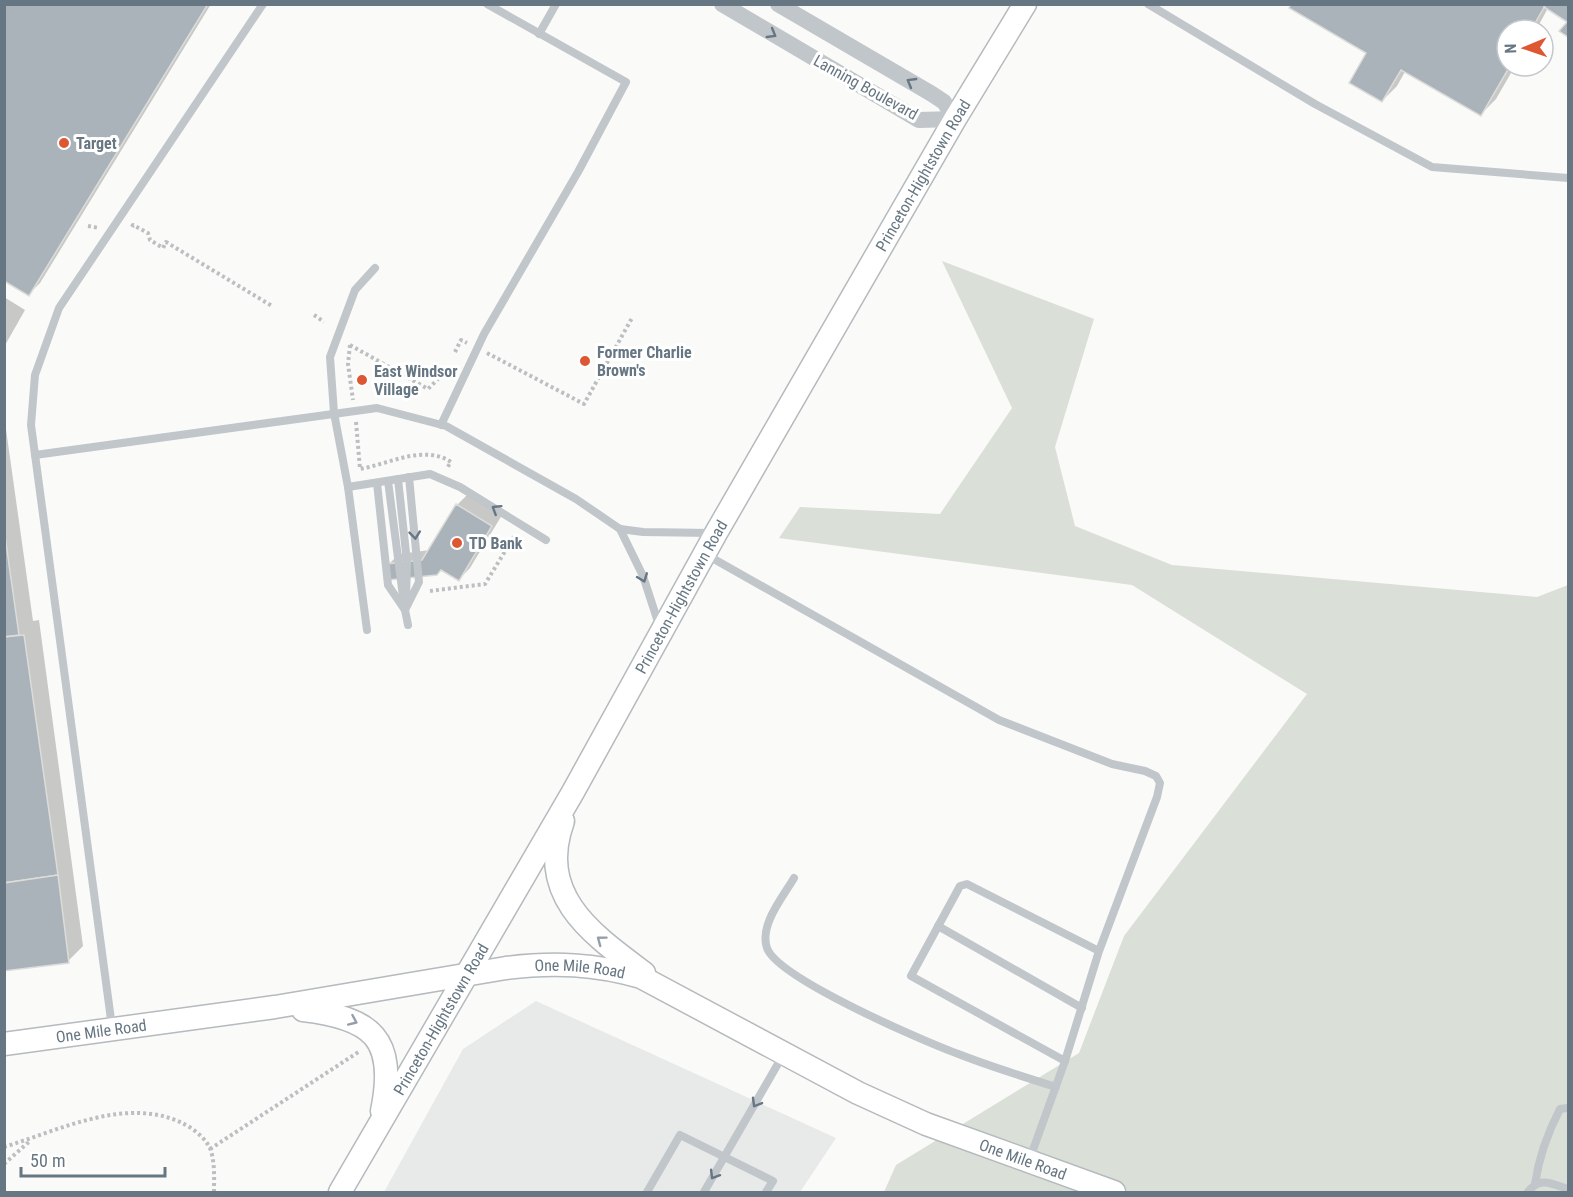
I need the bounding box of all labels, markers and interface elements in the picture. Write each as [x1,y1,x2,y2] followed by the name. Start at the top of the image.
[1495,18,1555,78] north arrow
[766,27,776,38] one-way arrow
[1501,43,1520,54] text: N
[810,51,921,124] street label: Lanning Boulevard
[907,78,917,89] one-way arrow
[872,96,975,255] street label: Princeton-Hightstown Road
[76,134,117,153] place label: Target
[57,136,71,150] marker: Target
[597,343,692,380] place label: Former Charlie Brown's
[578,354,592,368] marker: Former Charlie Brown's
[374,362,458,399] place label: East Windsor Village
[355,373,369,387] marker: East Windsor Village
[492,505,502,517] one-way arrow
[631,517,731,677] street label: Princeton-Hightstown Road
[408,531,421,540] one-way arrow
[469,534,523,553] place label: TD Bank
[450,536,464,550] marker: TD Bank
[636,572,649,583] one-way arrow
[597,937,608,948] one-way arrow
[390,940,493,1099] street label: Princeton-Hightstown Road
[534,956,627,983] street label: One Mile Road
[346,1014,357,1026] one-way arrow
[55,1016,148,1047] street label: One Mile Road
[751,1097,763,1108] one-way arrow
[977,1135,1069,1184] street label: One Mile Road
[21,1140,165,1178] scale bar
[30,1150,65,1171] text: 50 m
[710,1169,722,1179] one-way arrow

